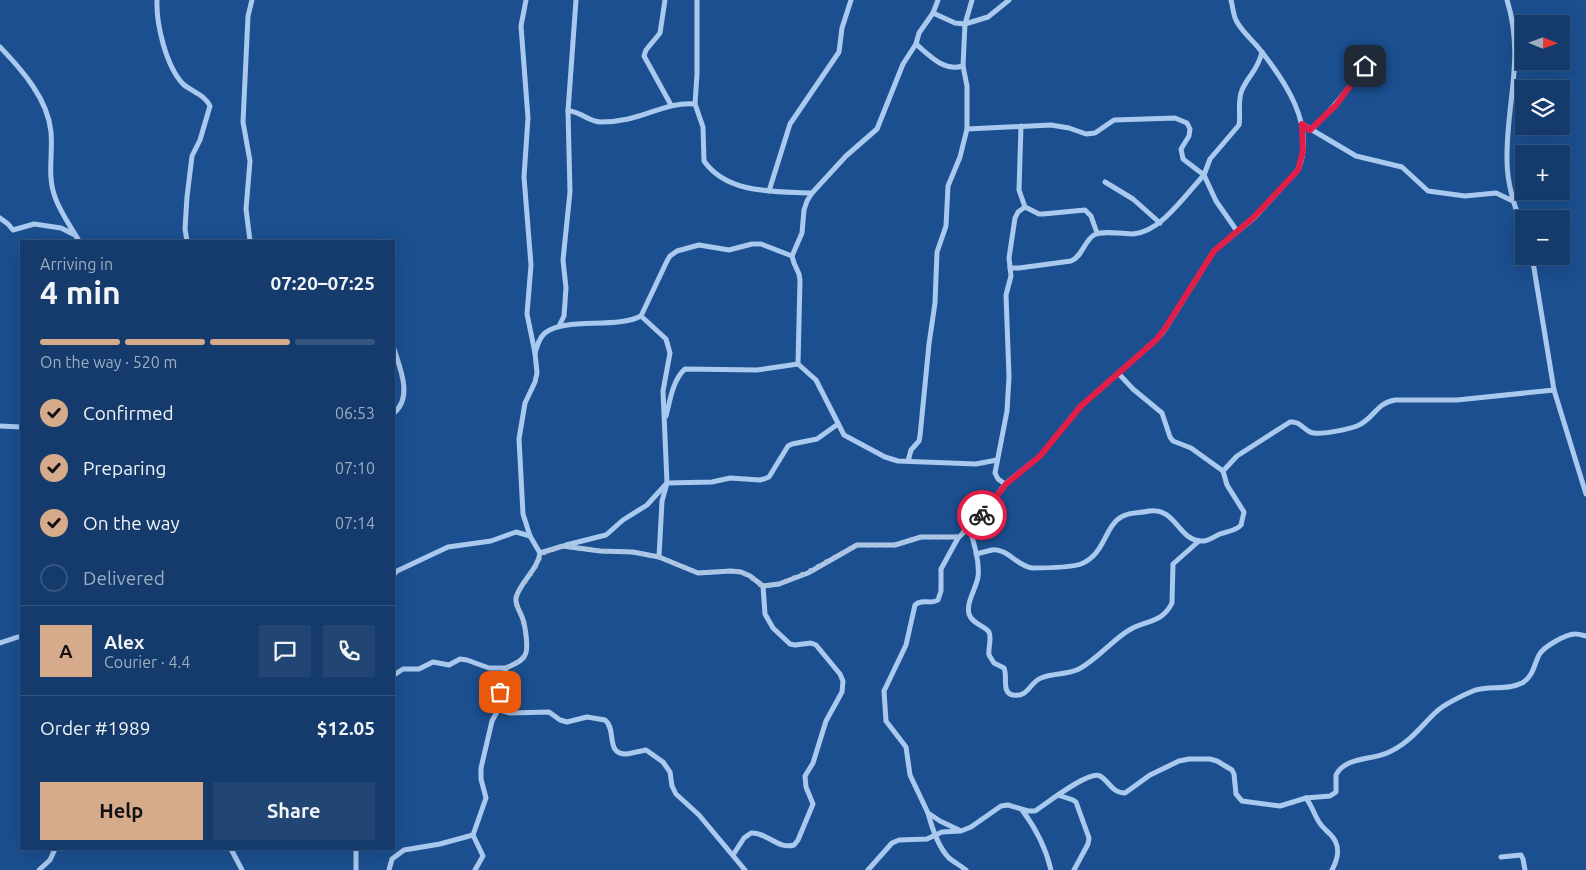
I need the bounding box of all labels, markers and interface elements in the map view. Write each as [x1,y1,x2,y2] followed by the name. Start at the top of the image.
[1515,15,1570,70] north arrow
[1515,15,1570,265] map controls
[1344,45,1386,87] pin
[1351,52,1379,80] icon: home
[1515,80,1570,135] button: layers
[1515,145,1570,200] button: +
[1515,210,1570,265] button: −
[40,255,113,273] text: Arriving in
[270,272,375,294] text: 07:20–07:25
[40,274,121,310] text: 4 min
[40,353,177,371] text: On the way · 520 m
[40,399,68,427] icon: check
[83,402,174,424] text: Confirmed
[335,404,375,422] text: 06:53
[40,454,68,482] icon: check
[83,457,167,479] text: Preparing
[335,459,375,477] text: 07:10
[957,490,1007,540] courier
[968,501,996,529] icon: bike
[40,509,68,537] icon: check
[83,512,180,534] text: On the way
[335,514,375,532] text: 07:14
[83,567,165,589] text: Delivered
[259,625,311,677] button: chat
[323,625,375,677] button: phone
[104,631,144,653] text: Alex
[59,640,73,662] text: A
[104,653,190,671] text: Courier · 4.4
[479,671,521,713] pin
[486,678,514,706] icon: bag
[40,717,150,739] text: Order #1989
[317,717,375,739] text: $12.05
[40,782,203,840] button: Help
[213,782,375,840] button: Share

